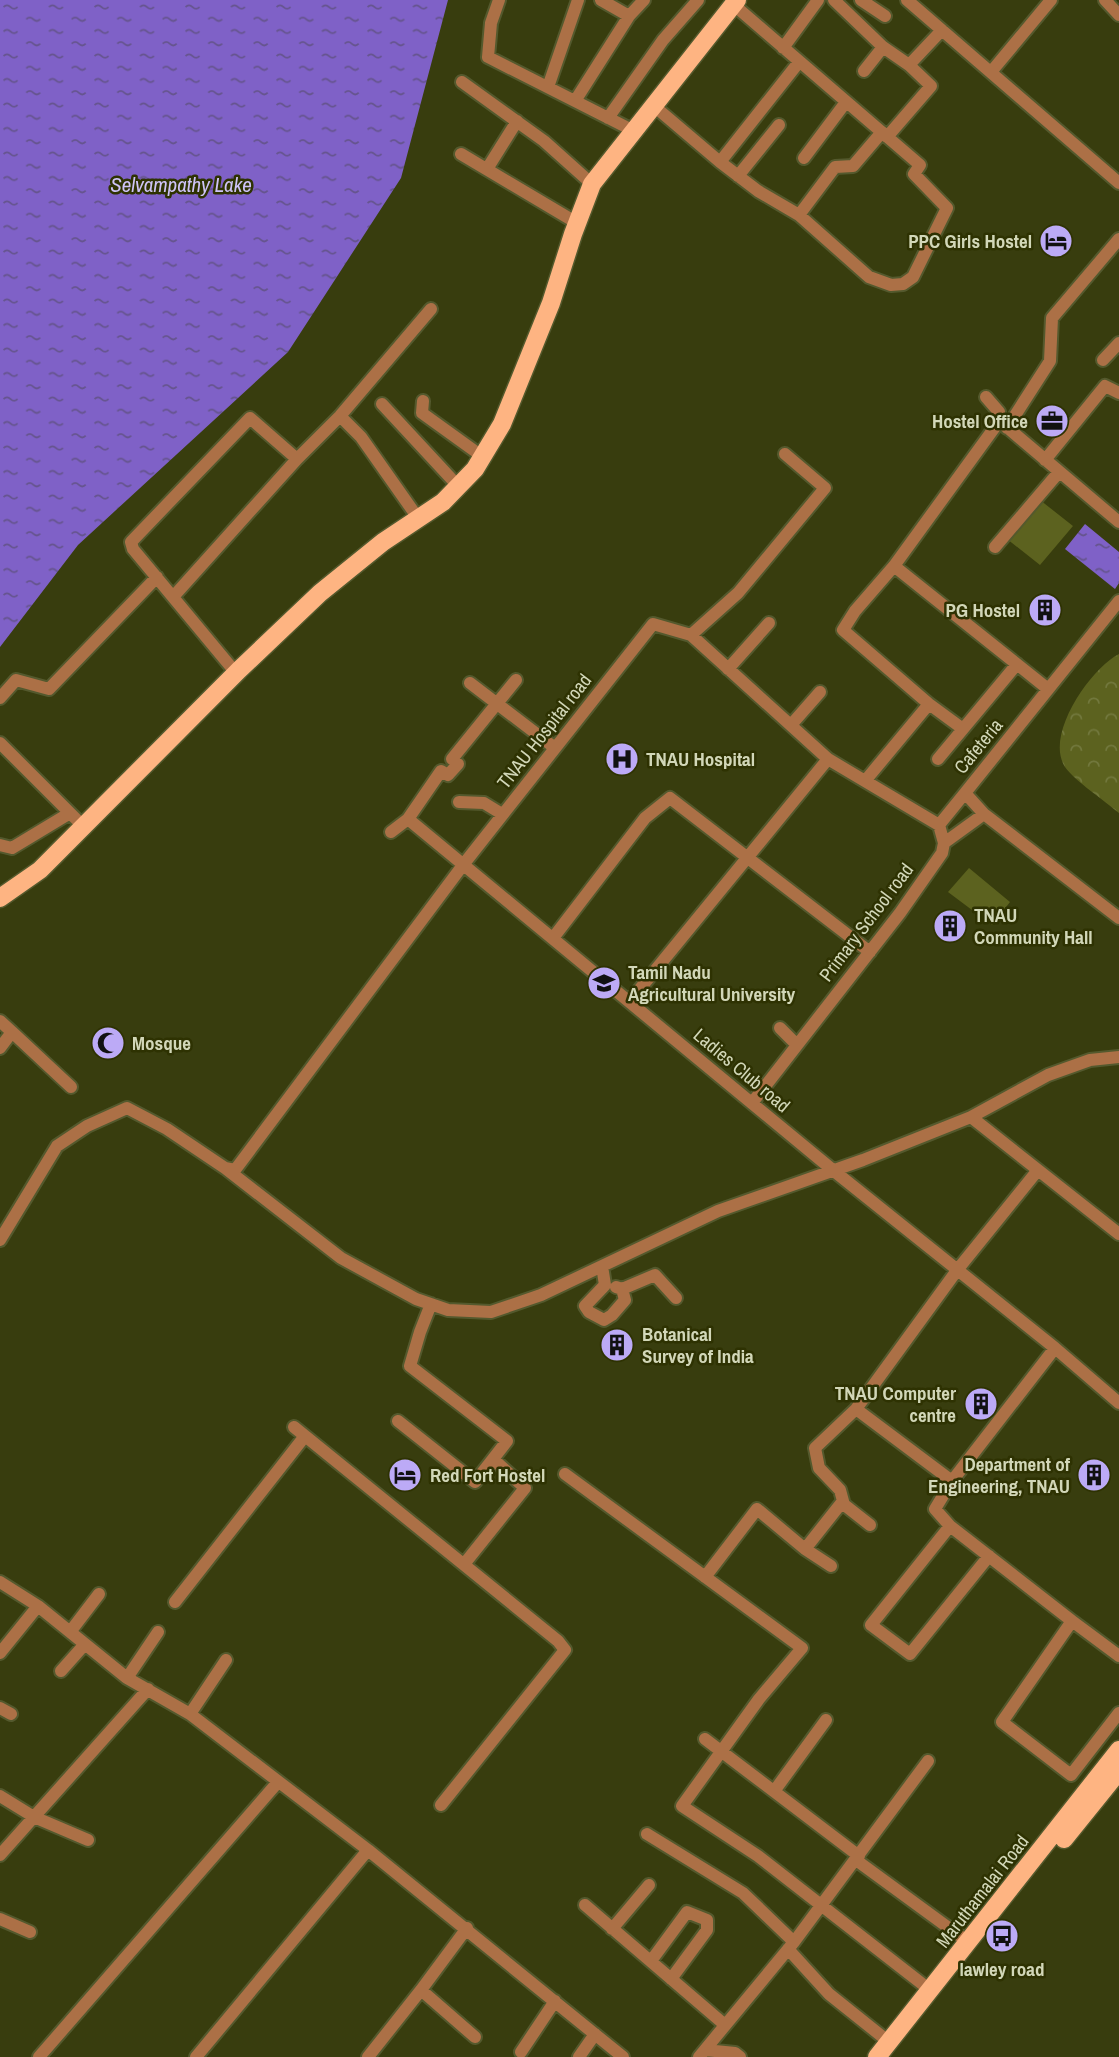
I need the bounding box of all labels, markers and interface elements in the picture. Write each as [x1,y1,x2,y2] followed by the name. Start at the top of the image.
[110,170,252,199] water label: Selvampathy Lake
[1037,222,1075,260] hotel icon: PPC Girls Hostel
[908,228,1032,254] place label: PPC Girls Hostel
[1033,402,1071,440] office icon: Hostel Office
[932,408,1028,434] place label: Hostel Office
[1026,591,1064,629] building icon: PG Hostel
[946,597,1020,623] place label: PG Hostel
[491,668,597,794] street label: TNAU Hospital road
[948,713,1008,779] street label: Cafeteria
[603,740,641,778] hospital icon: TNAU Hospital
[646,746,755,772] place label: TNAU Hospital
[813,857,919,987] street label: Primary School road
[974,902,1093,950] place label: TNAU Community Hall
[931,907,969,945] building icon: TNAU Community Hall
[628,959,795,1007] place label: Tamil Nadu Agricultural University
[585,964,623,1002] school or university icon: Tamil Nadu Agricultural University
[688,1022,796,1118] street label: Ladies Club road
[89,1024,127,1062] mosque icon: Mosque
[132,1030,191,1056] place label: Mosque
[642,1321,754,1369] place label: Botanical Survey of India
[598,1326,636,1364] building icon: Botanical Survey of India
[835,1380,956,1428] place label: TNAU Computer centre
[962,1385,1000,1423] building icon: TNAU Computer centre
[928,1451,1071,1499] place label: Department of Engineering, TNAU
[386,1456,424,1494] hotel icon: Red Fort Hostel
[1075,1456,1113,1494] building icon: Department of Engineering, TNAU
[430,1462,545,1488] place label: Red Fort Hostel
[930,1829,1034,1953] street label: Maruthamalai Road
[983,1917,1021,1955] bus stop icon: lawley road
[960,1956,1044,1982] place label: lawley road

